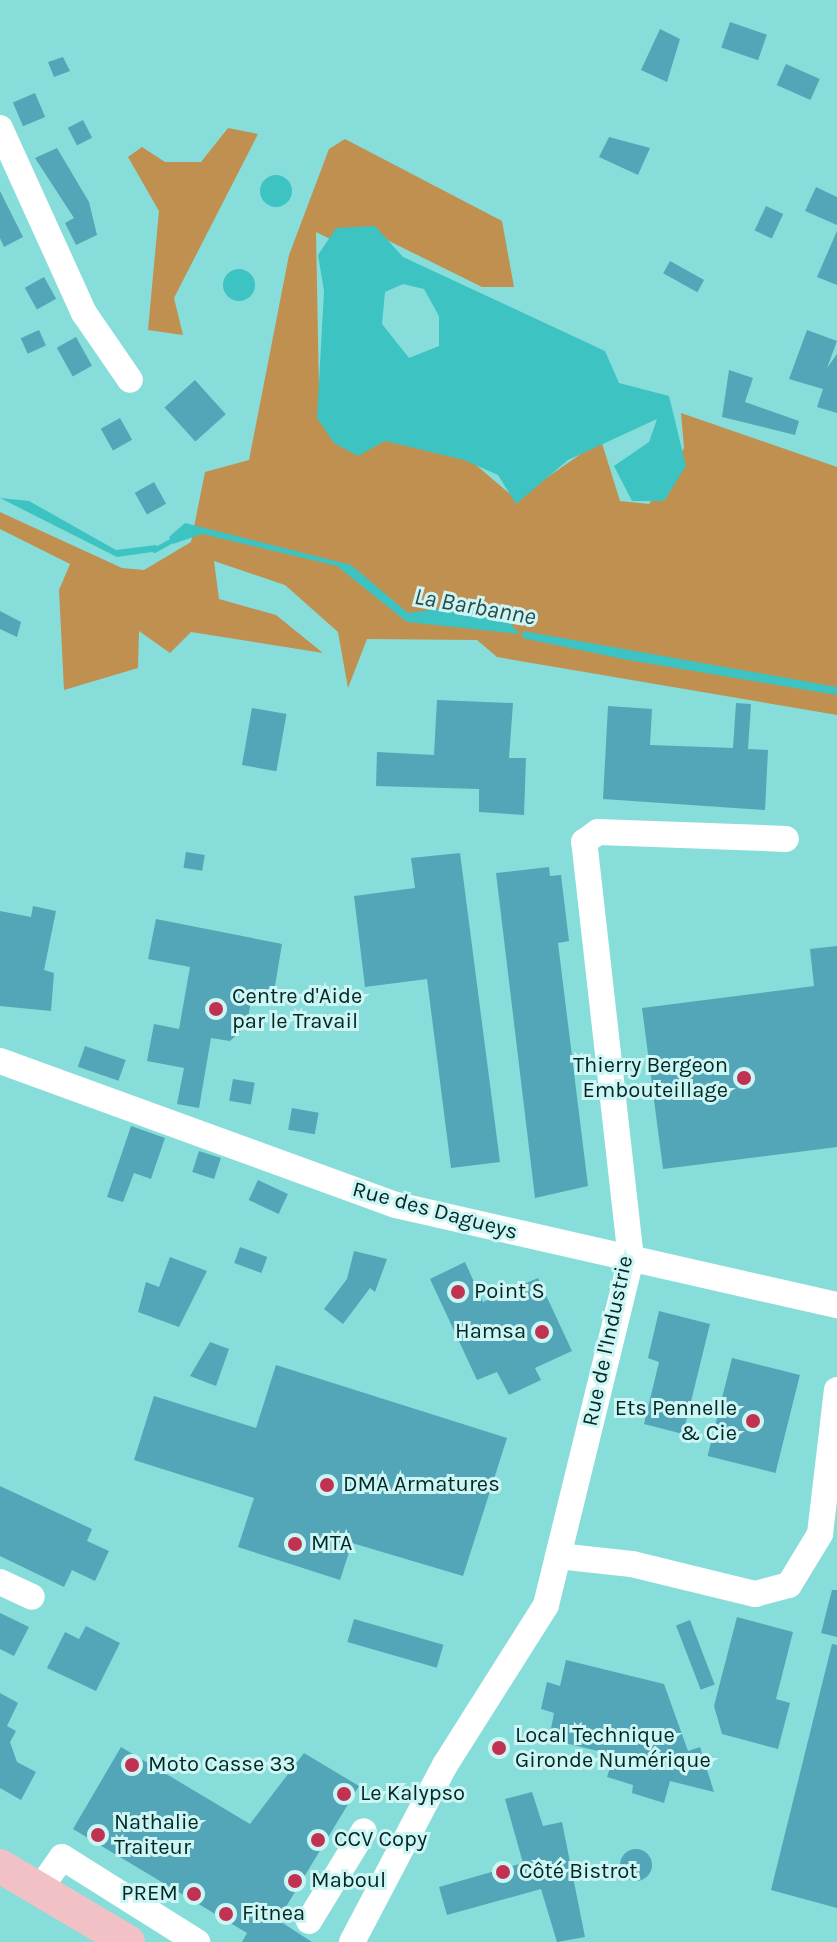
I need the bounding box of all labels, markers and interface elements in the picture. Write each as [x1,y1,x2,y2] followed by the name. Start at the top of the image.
[412,582,538,632] water label: La Barbanne
[232,983,362,1034] place label: Centre d'Aide par le Travail
[207,1000,225,1018] marker: Centre d'Aide par le Travail
[573,1052,728,1104] place label: Thierry Bergeon Embouteillage
[735,1069,753,1087] marker: Thierry Bergeon Embouteillage
[350,1176,520,1246] street label: Rue des Dagueys
[577,1253,639,1429] street label: Rue de l'Industrie
[474,1279,545,1305] place label: Point S
[449,1283,467,1301] marker: Point S
[455,1319,526,1345] place label: Hamsa
[533,1323,551,1341] marker: Hamsa
[615,1395,737,1446] place label: Ets Pennelle & Cie
[744,1412,762,1430] marker: Ets Pennelle & Cie
[343,1472,500,1498] place label: DMA Armatures
[318,1476,336,1494] marker: DMA Armatures
[311,1531,352,1557] place label: MTA
[286,1535,304,1553] marker: MTA
[515,1722,711,1774] place label: Local Technique Gironde Numérique
[490,1739,508,1757] marker: Local Technique Gironde Numérique
[148,1752,295,1778] place label: Moto Casse 33
[123,1756,141,1774] marker: Moto Casse 33
[360,1781,465,1807] place label: Le Kalypso
[335,1785,353,1803] marker: Le Kalypso
[114,1809,199,1860] place label: Nathalie Traiteur
[89,1826,107,1844] marker: Nathalie Traiteur
[334,1827,427,1853] place label: CCV Copy
[309,1831,327,1849] marker: CCV Copy
[519,1859,638,1885] place label: Côté Bistrot
[494,1863,512,1881] marker: Côté Bistrot
[311,1868,386,1894] place label: Maboul
[286,1872,304,1890] marker: Maboul
[121,1881,178,1907] place label: PREM
[185,1885,203,1903] marker: PREM
[242,1901,305,1927] place label: Fitnea
[217,1905,235,1923] marker: Fitnea

